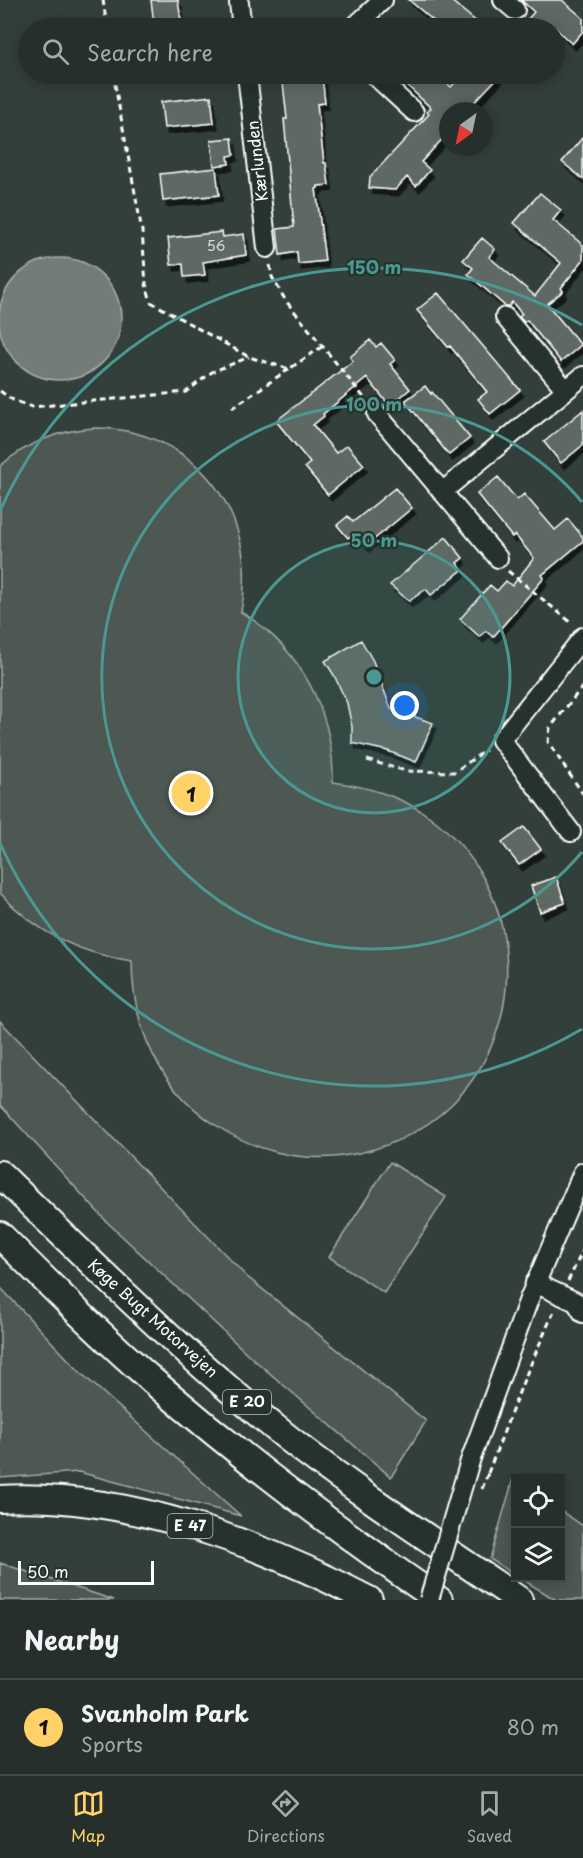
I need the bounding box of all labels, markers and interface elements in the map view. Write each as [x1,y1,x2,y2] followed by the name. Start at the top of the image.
[18,18,565,84] search box
[39,35,72,68] icon: search
[87,35,213,68] text: Search here
[439,102,493,156] north arrow
[239,119,273,203] street label: Kærlunden
[207,235,226,256] house number: 56
[347,253,401,280] text: 150 m
[346,390,402,417] text: 100 m
[351,526,397,553] text: 50 m
[364,667,384,687] centre of rings
[390,691,419,720] your location
[172,770,210,816] pin: 1
[83,1252,224,1382] street label: Køge Bugt Motorvejen
[223,1390,271,1414] road number: E 20
[511,1474,565,1582] map controls
[511,1474,565,1528] button: locate
[168,1514,213,1538] road number: E 47
[511,1528,565,1582] button: layers
[18,1558,154,1586] scale bar
[27,1559,68,1583] text: 50 m
[24,1620,119,1659] text: Nearby
[81,1696,249,1729] text: Svanholm Park
[39,1712,48,1742] text: 1
[507,1712,559,1742] text: 80 m
[81,1729,143,1759] text: Sports
[71,1787,105,1847] tab: Map
[247,1787,325,1847] tab: Directions
[467,1787,512,1847] tab: Saved

